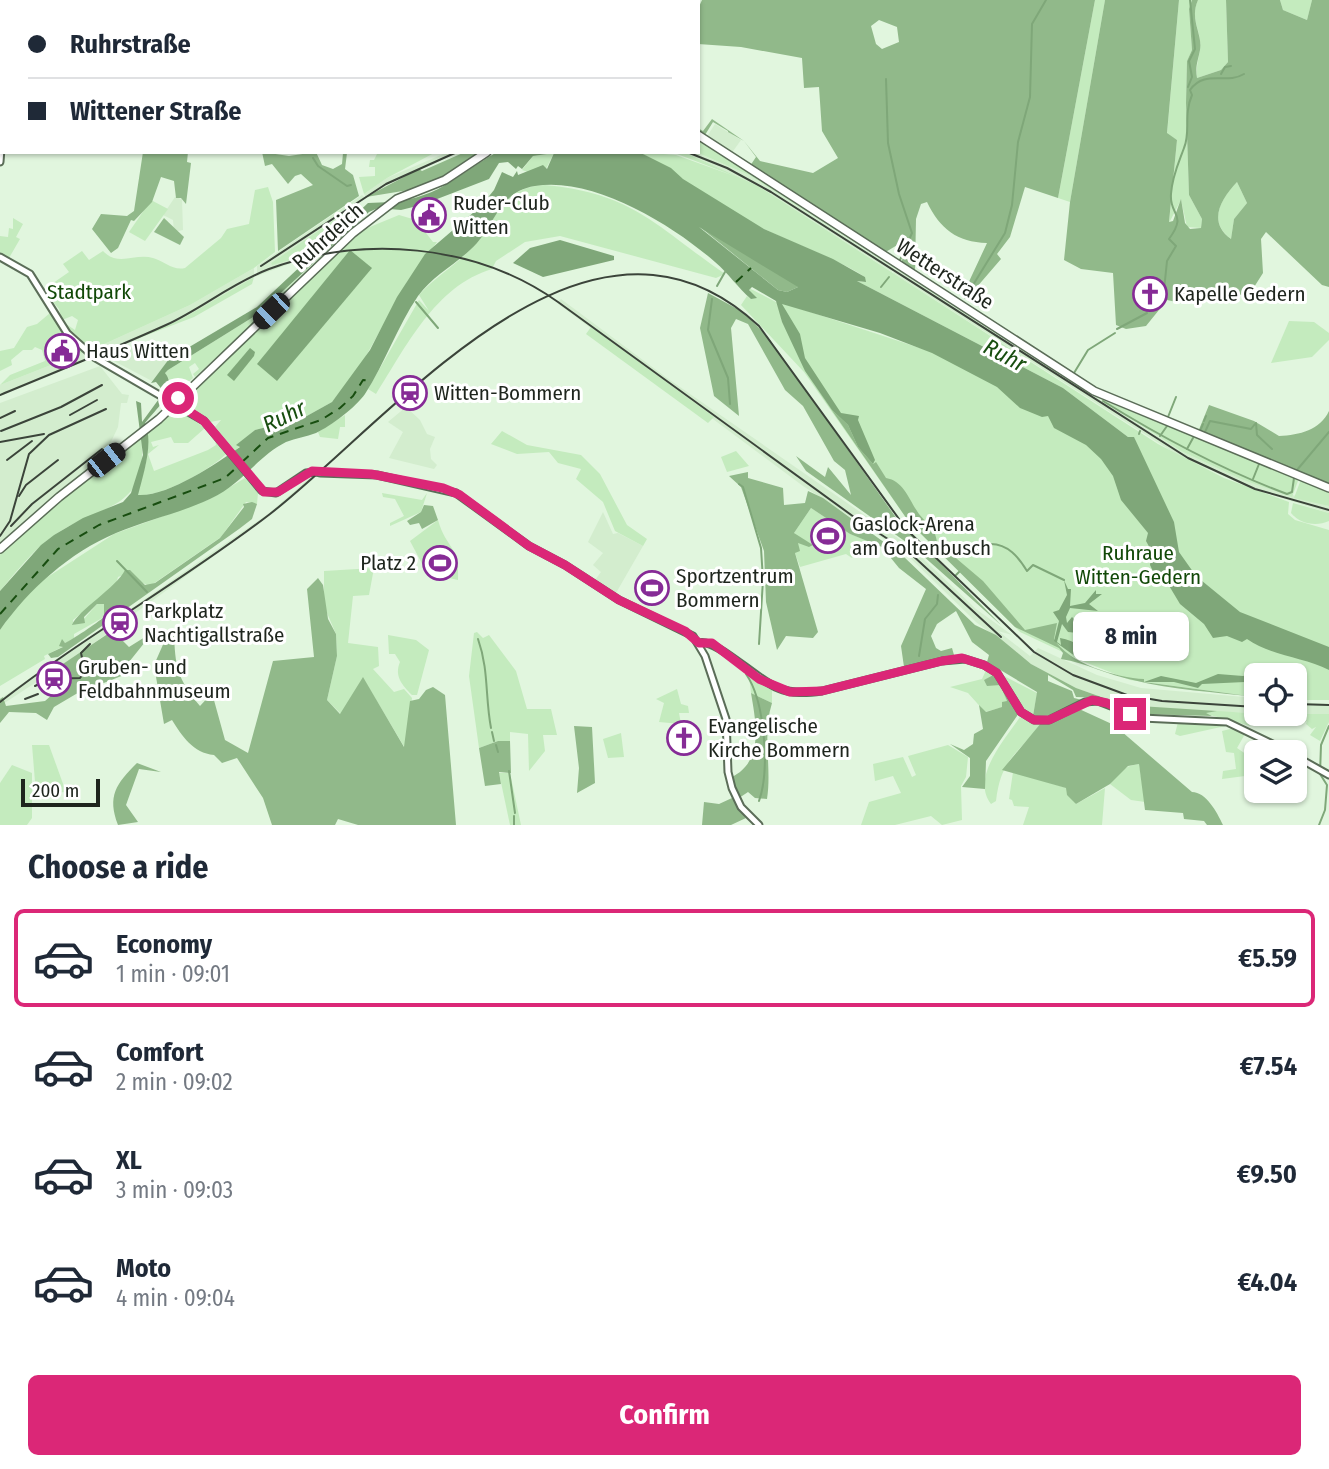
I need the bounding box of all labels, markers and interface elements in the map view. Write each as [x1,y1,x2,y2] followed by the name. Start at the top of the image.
[70,29,191,60] text: Ruhrstraße
[70,96,241,127] text: Wittener Straße
[453,190,550,240] place label: Ruder-Club Witten
[410,196,448,234] public building icon: Ruder-Club Witten
[287,197,369,275] street label: Ruhrdeich
[891,233,999,315] street label: Wetterstraße
[1131,275,1169,313] church icon: Kapelle Gedern
[47,279,131,305] park label: Stadtpark
[1174,281,1306,307] place label: Kapelle Gedern
[249,289,294,333] car
[43,332,81,370] public building icon: Haus Witten
[979,332,1032,378] water label: Ruhr
[86,338,190,364] place label: Haus Witten
[391,374,429,412] station icon: Witten-Bommern
[434,380,581,406] place label: Witten-Bommern
[162,382,194,414] route start
[258,393,311,438] water label: Ruhr
[83,439,130,481] car
[852,511,991,561] place label: Gaslock-Arena am Goltenbusch
[809,517,847,555] sports icon: Gaslock-Arena am Goltenbusch
[1075,540,1201,590] park label: Ruhraue Witten-Gedern
[421,544,459,582] sports icon: Platz 2
[360,550,416,576] place label: Platz 2
[676,563,794,613] place label: Sportzentrum Bommern
[633,569,671,607] sports icon: Sportzentrum Bommern
[144,598,284,648] place label: Parkplatz Nachtigallstraße
[101,604,139,642] station icon: Parkplatz Nachtigallstraße
[1072,612,1188,662] callout: 8 min
[1105,622,1157,650] text: 8 min
[78,654,231,704] place label: Gruben- und Feldbahnmuseum
[35,660,73,698] station icon: Gruben- und Feldbahnmuseum
[1244,663,1307,803] map controls
[1244,663,1307,726] button: locate
[1114,698,1146,730] route end
[708,713,850,763] place label: Evangelische Kirche Bommern
[665,719,703,757] church icon: Evangelische Kirche Bommern
[1244,740,1307,803] button: layers
[21,776,100,808] scale bar
[32,779,79,802] text: 200 m
[28,848,209,886] text: Choose a ride
[32,927,95,990] icon: car
[116,929,212,960] text: Economy
[1238,943,1297,974] text: €5.59
[116,960,230,988] text: 1 min · 09:01
[32,1035,95,1098] icon: car
[116,1037,204,1068] text: Comfort
[1240,1051,1297,1082] text: €7.54
[116,1068,233,1096] text: 2 min · 09:02
[32,1143,95,1206] icon: car
[116,1145,142,1176] text: XL
[1237,1159,1297,1190] text: €9.50
[116,1176,233,1204] text: 3 min · 09:03
[32,1251,95,1314] icon: car
[116,1253,171,1284] text: Moto
[1237,1267,1297,1298] text: €4.04
[116,1284,235,1312] text: 4 min · 09:04
[28,1375,1301,1455] button: Confirm

